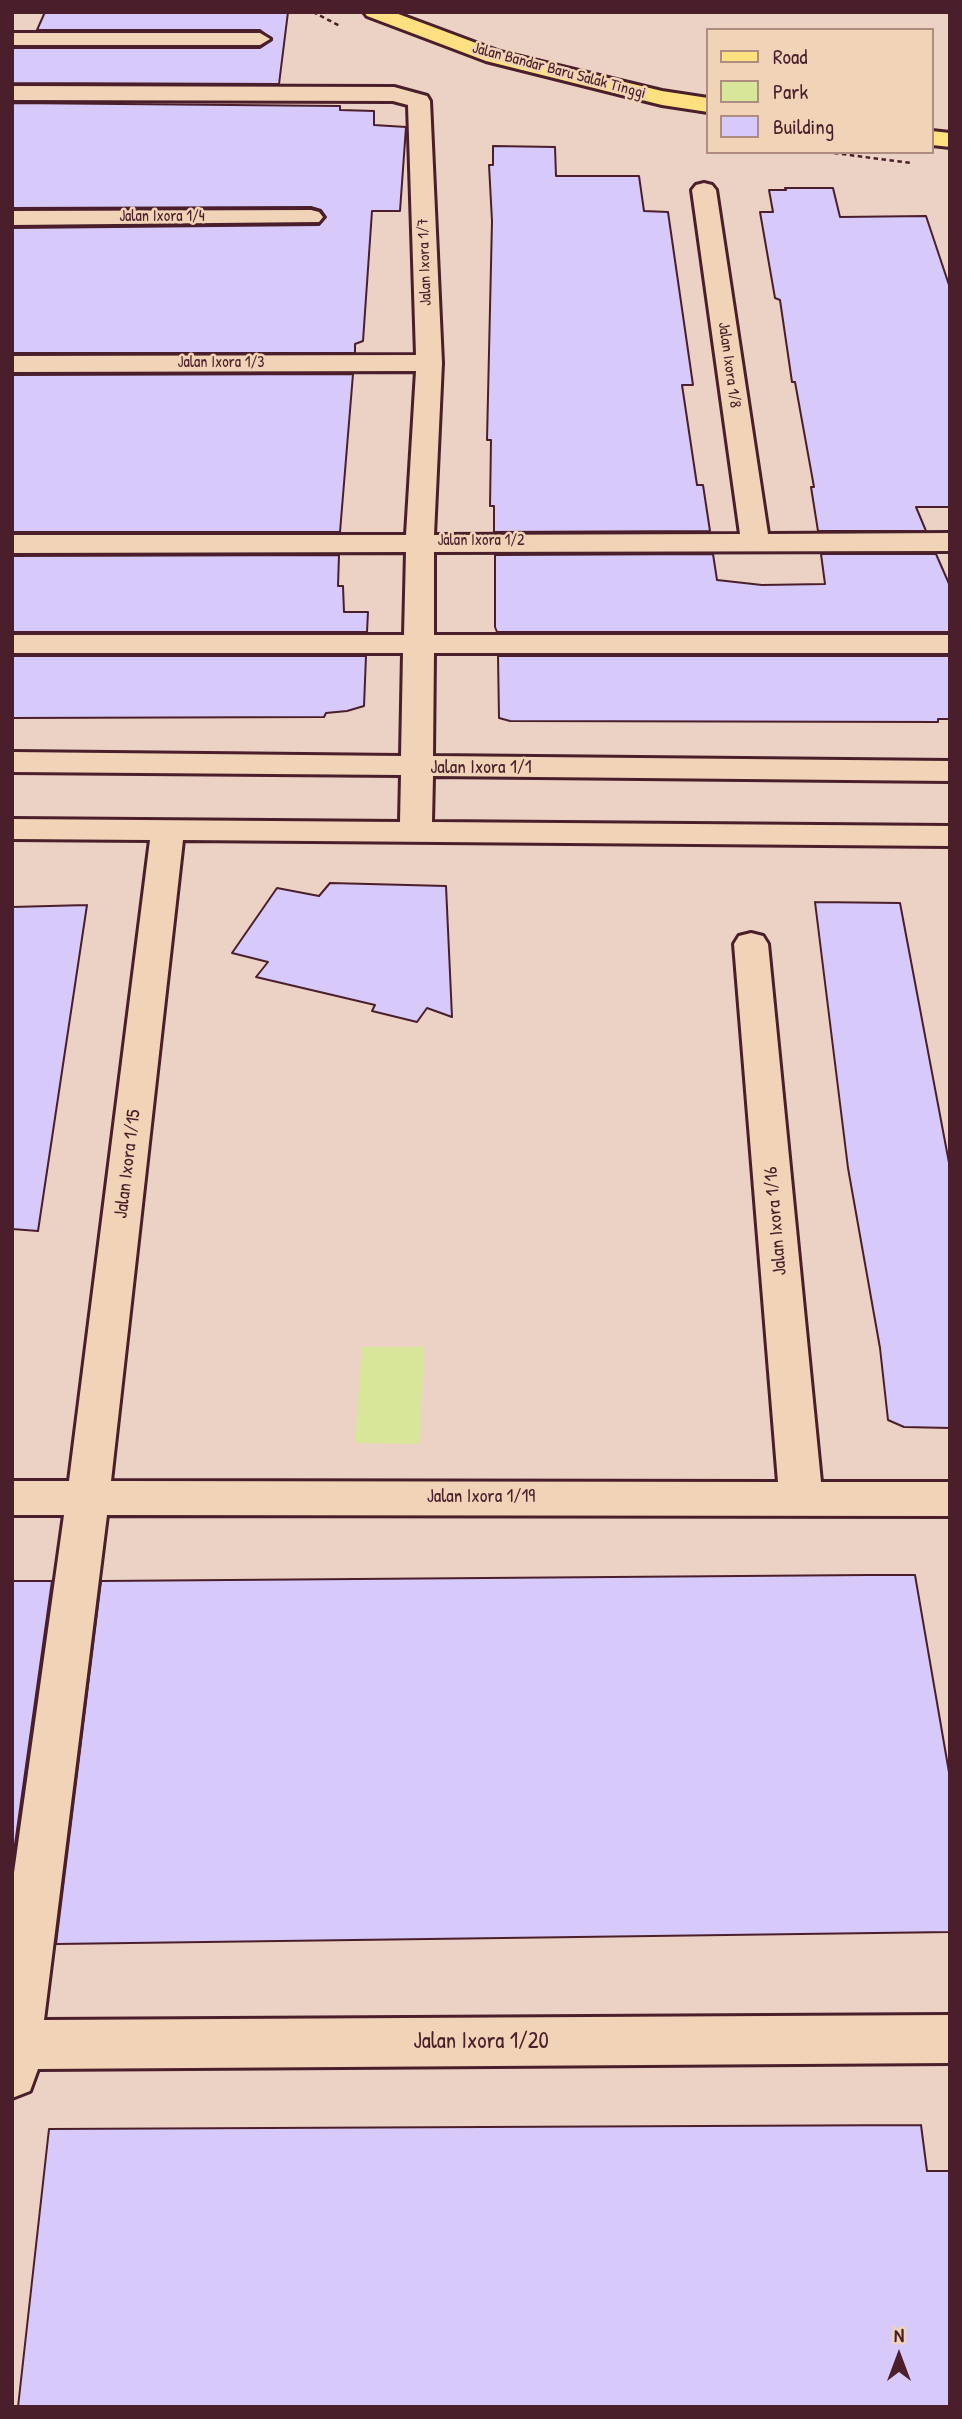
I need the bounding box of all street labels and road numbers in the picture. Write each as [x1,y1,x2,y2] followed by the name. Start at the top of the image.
[470,39,648,103] street label: Jalan Bandar Baru Salak Tinggi
[119,207,205,227] street label: Jalan Ixora 1/4
[414,218,436,306] street label: Jalan Ixora 1/7
[713,321,745,409] street label: Jalan Ixora 1/8
[178,353,264,373] street label: Jalan Ixora 1/3
[437,531,525,551] street label: Jalan Ixora 1/2
[430,757,532,779] street label: Jalan Ixora 1/1
[110,1108,146,1220] street label: Jalan Ixora 1/15
[760,1166,792,1276] street label: Jalan Ixora 1/16
[427,1486,535,1508] street label: Jalan Ixora 1/19
[413,2028,549,2056] street label: Jalan Ixora 1/20

